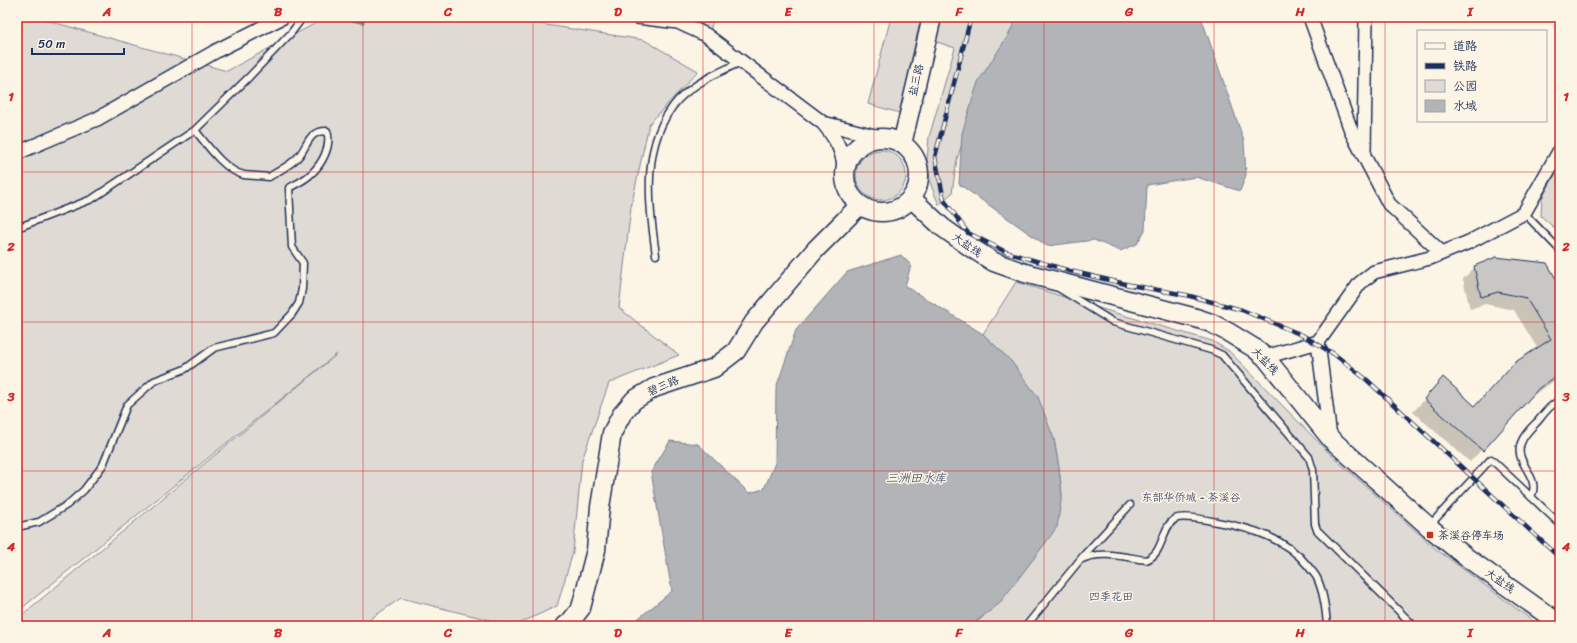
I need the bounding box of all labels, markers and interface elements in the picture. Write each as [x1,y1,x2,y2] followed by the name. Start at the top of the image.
[102,0,111,23] text: A
[274,0,283,23] text: B
[443,0,453,23] text: C
[614,0,622,23] text: D
[784,0,793,23] text: E
[954,0,963,23] text: F
[1124,0,1134,23] text: G
[1294,0,1305,23] text: H
[1466,0,1474,23] text: I
[32,30,124,56] scale bar
[1417,30,1547,122] legend
[38,33,65,55] text: 50 m
[1453,35,1477,57] text: 道路
[1453,55,1477,77] text: 铁路
[903,62,929,98] street label: 盐三路
[1453,75,1477,97] text: 公园
[8,85,14,108] text: 1
[1563,85,1569,108] text: 1
[1453,95,1477,117] text: 水域
[948,228,986,262] street label: 大盐线
[6,235,15,258] text: 2
[1561,235,1570,258] text: 2
[1247,343,1283,379] street label: 大盐线
[644,371,682,401] street label: 碧三路
[6,385,15,408] text: 3
[1561,385,1570,408] text: 3
[886,467,947,489] water label: 三洲田水库
[1142,488,1240,507] park label: 东部华侨城 - 茶溪谷
[1438,526,1504,545] place label: 茶溪谷停车场
[1425,530,1435,540] marker: 茶溪谷停车场
[6,535,16,558] text: 4
[1561,535,1571,558] text: 4
[1481,564,1519,598] street label: 大盐线
[1089,587,1133,606] park label: 四季花田
[102,621,111,643] text: A
[274,621,283,643] text: B
[443,621,453,643] text: C
[614,621,622,643] text: D
[784,621,793,643] text: E
[954,621,963,643] text: F
[1124,621,1134,643] text: G
[1294,621,1305,643] text: H
[1466,621,1474,643] text: I

